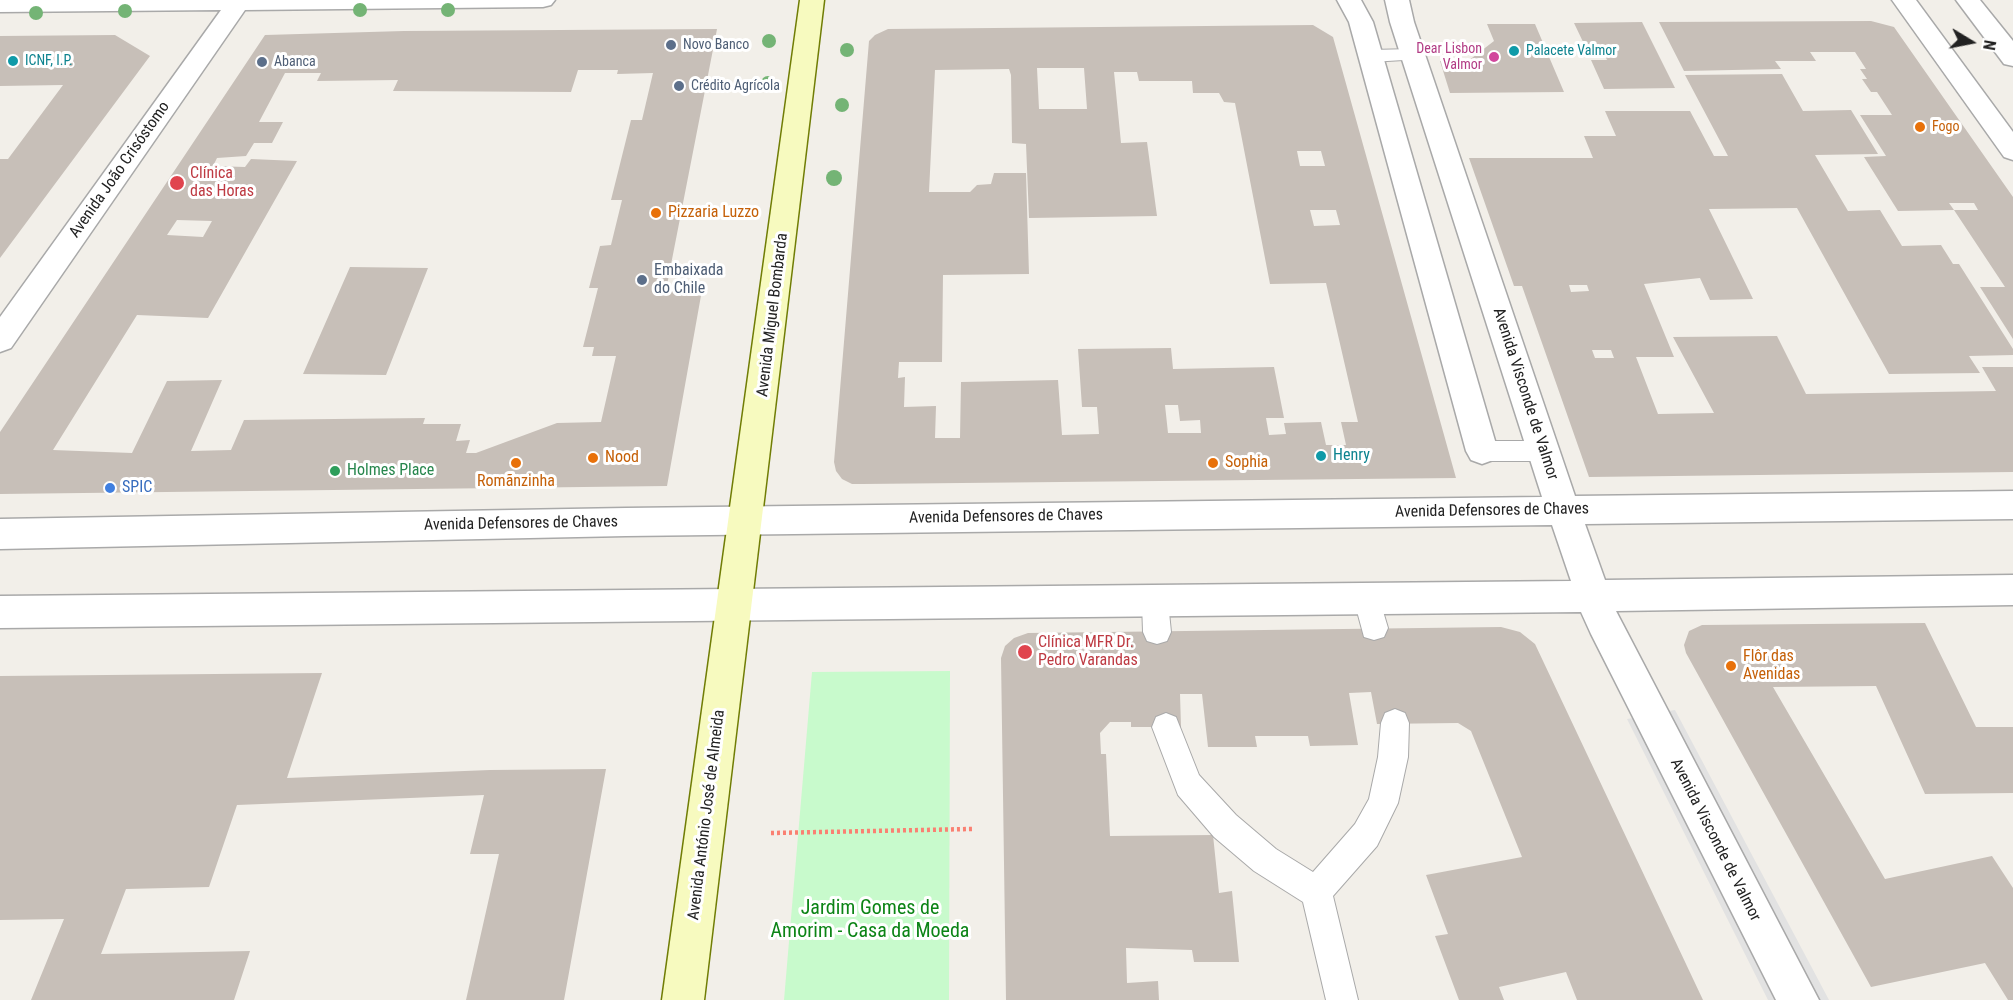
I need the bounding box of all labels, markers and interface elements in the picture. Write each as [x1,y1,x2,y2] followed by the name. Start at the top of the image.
[1941,12,2001,72] north arrow
[683,37,749,53] place label: Novo Banco
[664,38,678,52] marker: Novo Banco
[1979,39,1999,52] text: N
[1416,41,1482,74] place label: Dear Lisbon Valmor
[1526,43,1617,59] place label: Palacete Valmor
[1507,44,1521,58] marker: Palacete Valmor
[1487,50,1501,64] marker: Dear Lisbon Valmor
[25,53,73,69] place label: ICNF, I.P.
[6,54,20,68] marker: ICNF, I.P.
[274,54,316,70] place label: Abanca
[255,55,269,69] marker: Abanca
[691,78,780,94] place label: Crédito Agrícola
[672,79,686,93] marker: Crédito Agrícola
[66,98,174,242] street label: Avenida João Crisóstomo
[1932,119,1960,135] place label: Fogo
[1913,120,1927,134] marker: Fogo
[190,164,254,202] place label: Clínica das Horas
[168,174,186,192] marker: Clínica das Horas
[668,203,759,223] place label: Pizzaria Luzzo
[649,206,663,220] marker: Pizzaria Luzzo
[753,232,793,398] street label: Avenida Miguel Bombarda
[654,261,724,299] place label: Embaixada do Chile
[635,273,649,287] marker: Embaixada do Chile
[1488,305,1562,483] street label: Avenida Visconde de Valmor
[1333,446,1370,466] place label: Henry
[605,448,639,468] place label: Nood
[1314,449,1328,463] marker: Henry
[586,451,600,465] marker: Nood
[1225,453,1268,473] place label: Sophia
[509,456,523,470] marker: Romãnzinha
[1206,456,1220,470] marker: Sophia
[347,461,434,481] place label: Holmes Place
[328,464,342,478] marker: Holmes Place
[477,472,555,492] place label: Romãnzinha
[122,478,152,498] place label: SPIC
[103,481,117,495] marker: SPIC
[1395,500,1589,522] street label: Avenida Defensores de Chaves
[909,506,1103,528] street label: Avenida Defensores de Chaves
[424,513,618,535] street label: Avenida Defensores de Chaves
[1038,633,1138,671] place label: Clínica MFR Dr. Pedro Varandas
[1016,643,1034,661] marker: Clínica MFR Dr. Pedro Varandas
[1743,647,1800,685] place label: Flôr das Avenidas
[1724,659,1738,673] marker: Flôr das Avenidas
[685,709,729,921] street label: Avenida António José de Almeida
[1666,755,1764,925] street label: Avenida Visconde de Valmor
[771,897,969,944] park label: Jardim Gomes de Amorim - Casa da Moeda

